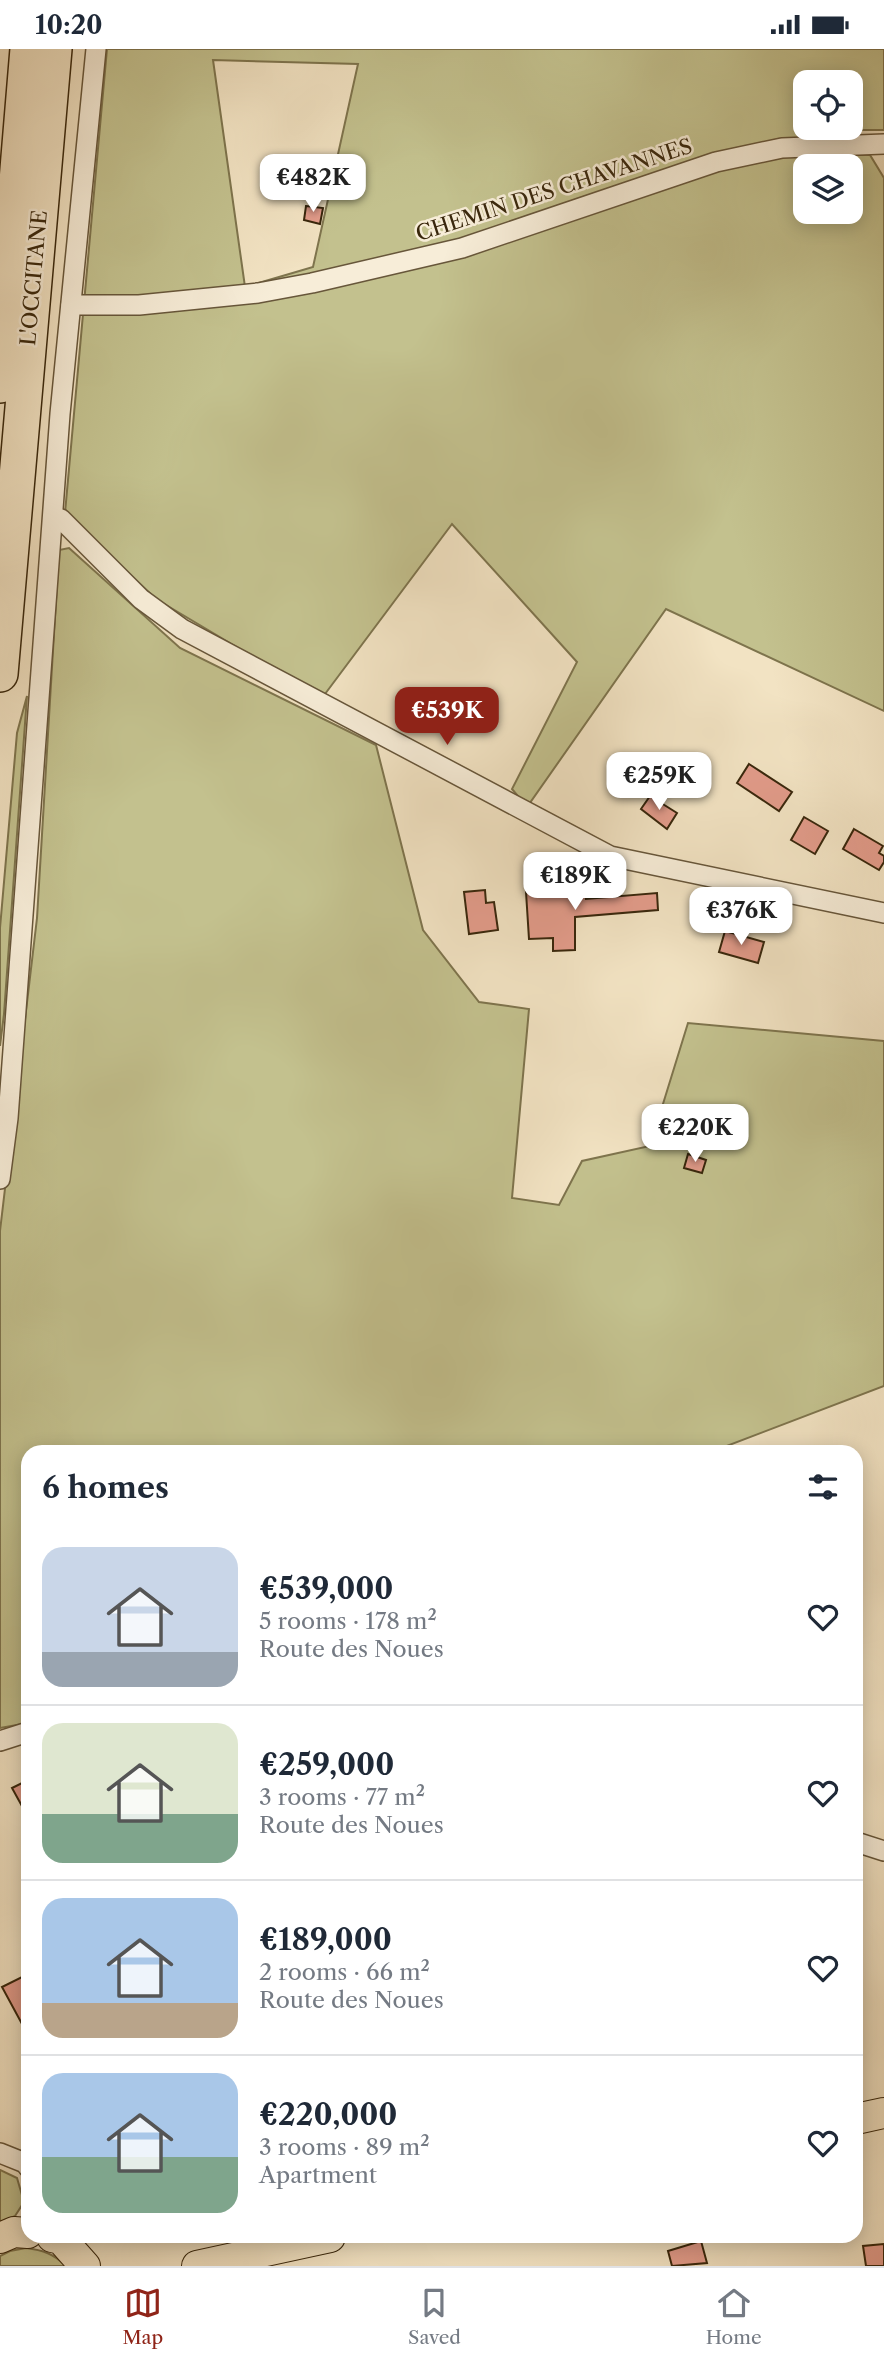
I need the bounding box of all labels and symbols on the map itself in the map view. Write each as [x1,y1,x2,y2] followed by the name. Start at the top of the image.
[413,133,695,246] street label: CHEMIN DES CHAVANNES
[264,155,362,214] pin: €482K
[15,209,52,347] street label: L'OCCITANE
[398,687,496,747] pin: €539K
[610,753,708,812] pin: €259K
[526,853,624,912] pin: €189K
[692,887,790,947] pin: €376K
[646,1105,744,1164] pin: €220K

